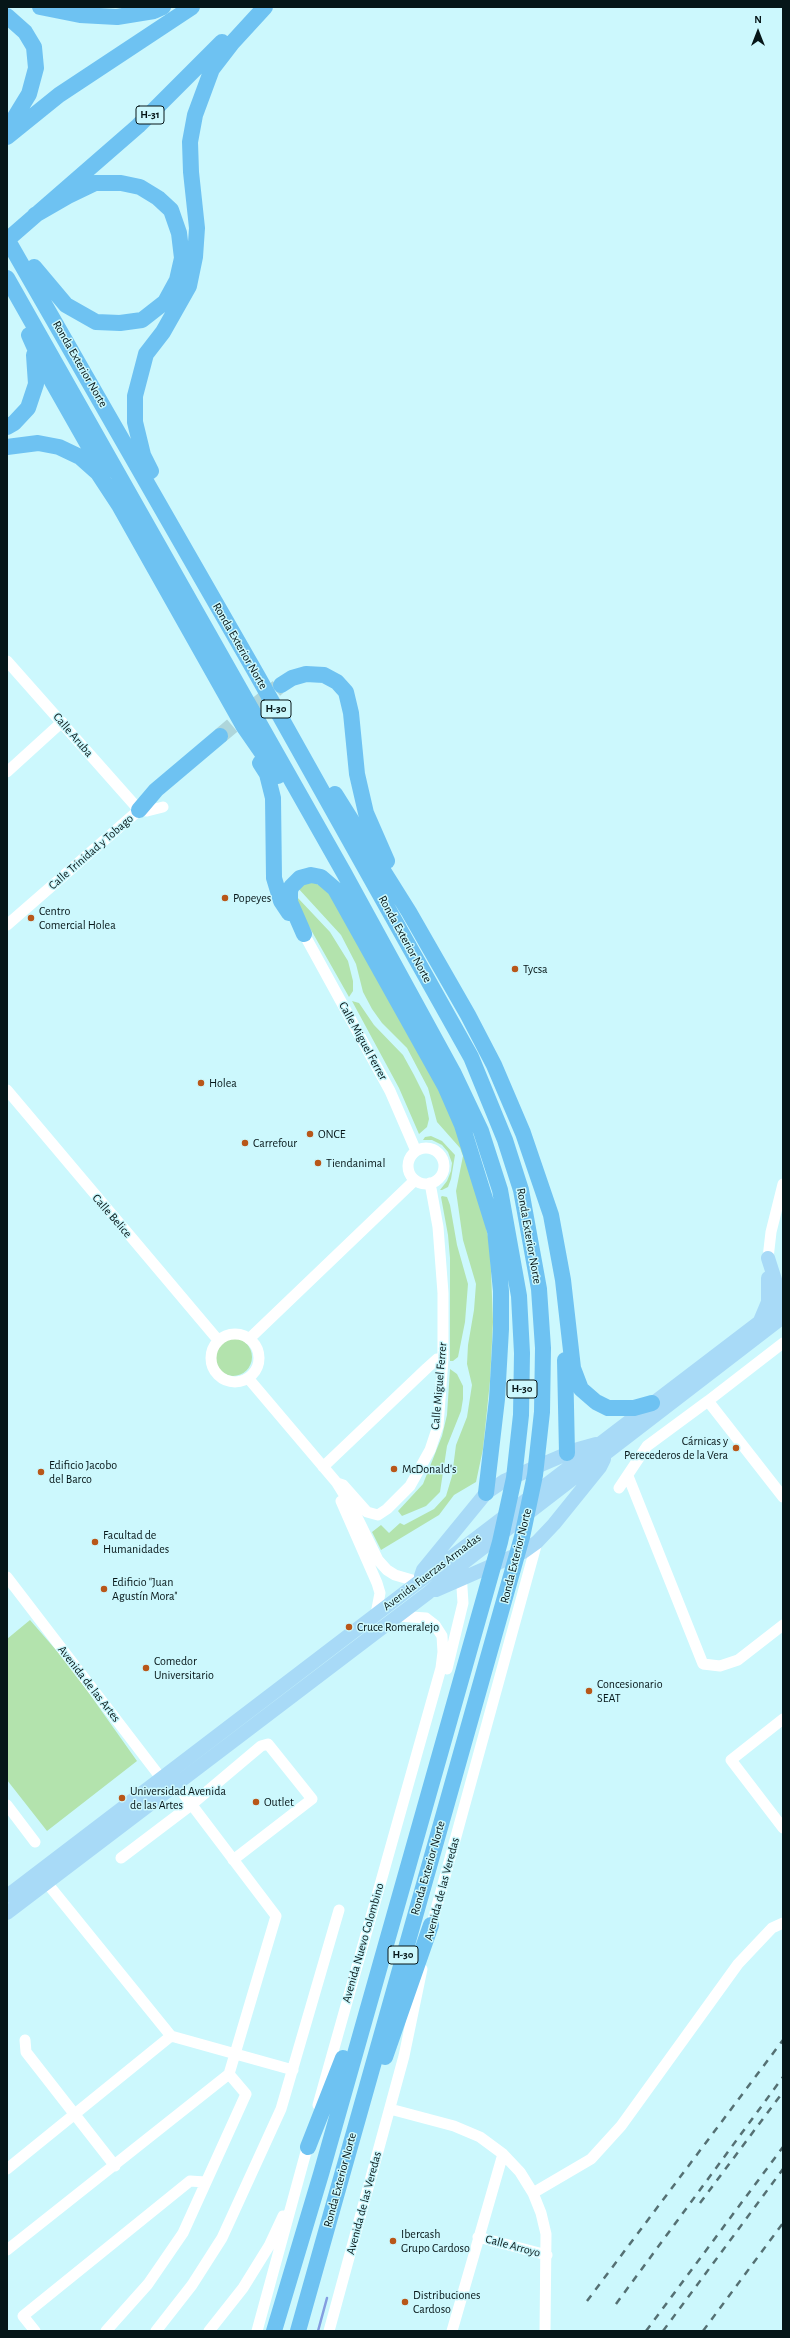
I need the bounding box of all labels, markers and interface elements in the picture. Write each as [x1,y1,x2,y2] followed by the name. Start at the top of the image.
[738,12,778,52] north arrow
[754,14,762,25] text: N
[136,106,164,124] road number: H-31
[49,318,111,410] street label: Ronda Exterior Norte
[209,600,271,692] street label: Ronda Exterior Norte
[261,700,291,718] road number: H-30
[50,710,96,760] street label: Calle Aruba
[46,811,136,893] street label: Calle Trinidad y Tobago
[233,891,271,905] place label: Popeyes
[220,893,230,903] marker: Popeyes
[375,893,435,985] street label: Ronda Exterior Norte
[39,904,116,932] place label: Centro Comercial Holea
[26,913,36,923] marker: Centro Comercial Holea
[523,962,548,976] place label: Tycsa
[510,964,520,974] marker: Tycsa
[335,999,391,1083] street label: Calle Miguel Ferrer
[209,1076,237,1090] place label: Holea
[196,1078,206,1088] marker: Holea
[318,1127,346,1141] place label: ONCE
[305,1129,315,1139] marker: ONCE
[253,1136,297,1150] place label: Carrefour
[240,1138,250,1148] marker: Carrefour
[326,1156,385,1170] place label: Tiendanimal
[313,1158,323,1168] marker: Tiendanimal
[513,1187,545,1285] street label: Ronda Exterior Norte
[89,1191,135,1241] street label: Calle Belice
[428,1342,450,1430] street label: Calle Miguel Ferrer
[507,1380,537,1398] road number: H-30
[624,1434,728,1462] place label: Cárnicas y Perecederos de la Vera
[731,1443,741,1453] marker: Cárnicas y Perecederos de la Vera
[49,1458,117,1486] place label: Edificio Jacobo del Barco
[402,1462,456,1476] place label: McDonald's
[389,1464,399,1474] marker: McDonald's
[36,1467,46,1477] marker: Edificio Jacobo del Barco
[497,1507,535,1605] street label: Ronda Exterior Norte
[103,1528,169,1556] place label: Facultad de Humanidades
[380,1530,484,1614] street label: Avenida Fuerzas Armadas
[90,1537,100,1547] marker: Facultad de Humanidades
[112,1575,178,1603] place label: Edificio "Juan Agustín Mora"
[99,1584,109,1594] marker: Edificio "Juan Agustín Mora"
[357,1620,439,1634] place label: Cruce Romeralejo
[344,1622,354,1632] marker: Cruce Romeralejo
[55,1643,123,1725] street label: Avenida de las Artes
[154,1654,214,1682] place label: Comedor Universitario
[141,1663,151,1673] marker: Comedor Universitario
[597,1677,663,1705] place label: Concesionario SEAT
[584,1686,594,1696] marker: Concesionario SEAT
[130,1784,226,1812] place label: Universidad Avenida de las Artes
[117,1793,127,1803] marker: Universidad Avenida de las Artes
[264,1795,294,1809] place label: Outlet
[251,1797,261,1807] marker: Outlet
[408,1819,448,1917] street label: Ronda Exterior Norte
[421,1836,463,1942] street label: Avenida de las Veredas
[339,1881,387,2005] street label: Avenida Nuevo Colombino
[388,1946,418,1964] road number: H-30
[320,2131,360,2229] street label: Ronda Exterior Norte
[343,2150,385,2256] street label: Avenida de las Veredas
[401,2227,470,2255] place label: Ibercash Grupo Cardoso
[484,2232,542,2260] street label: Calle Arroyo
[388,2236,398,2246] marker: Ibercash Grupo Cardoso
[413,2288,480,2316] place label: Distribuciones Cardoso
[400,2297,410,2307] marker: Distribuciones Cardoso

